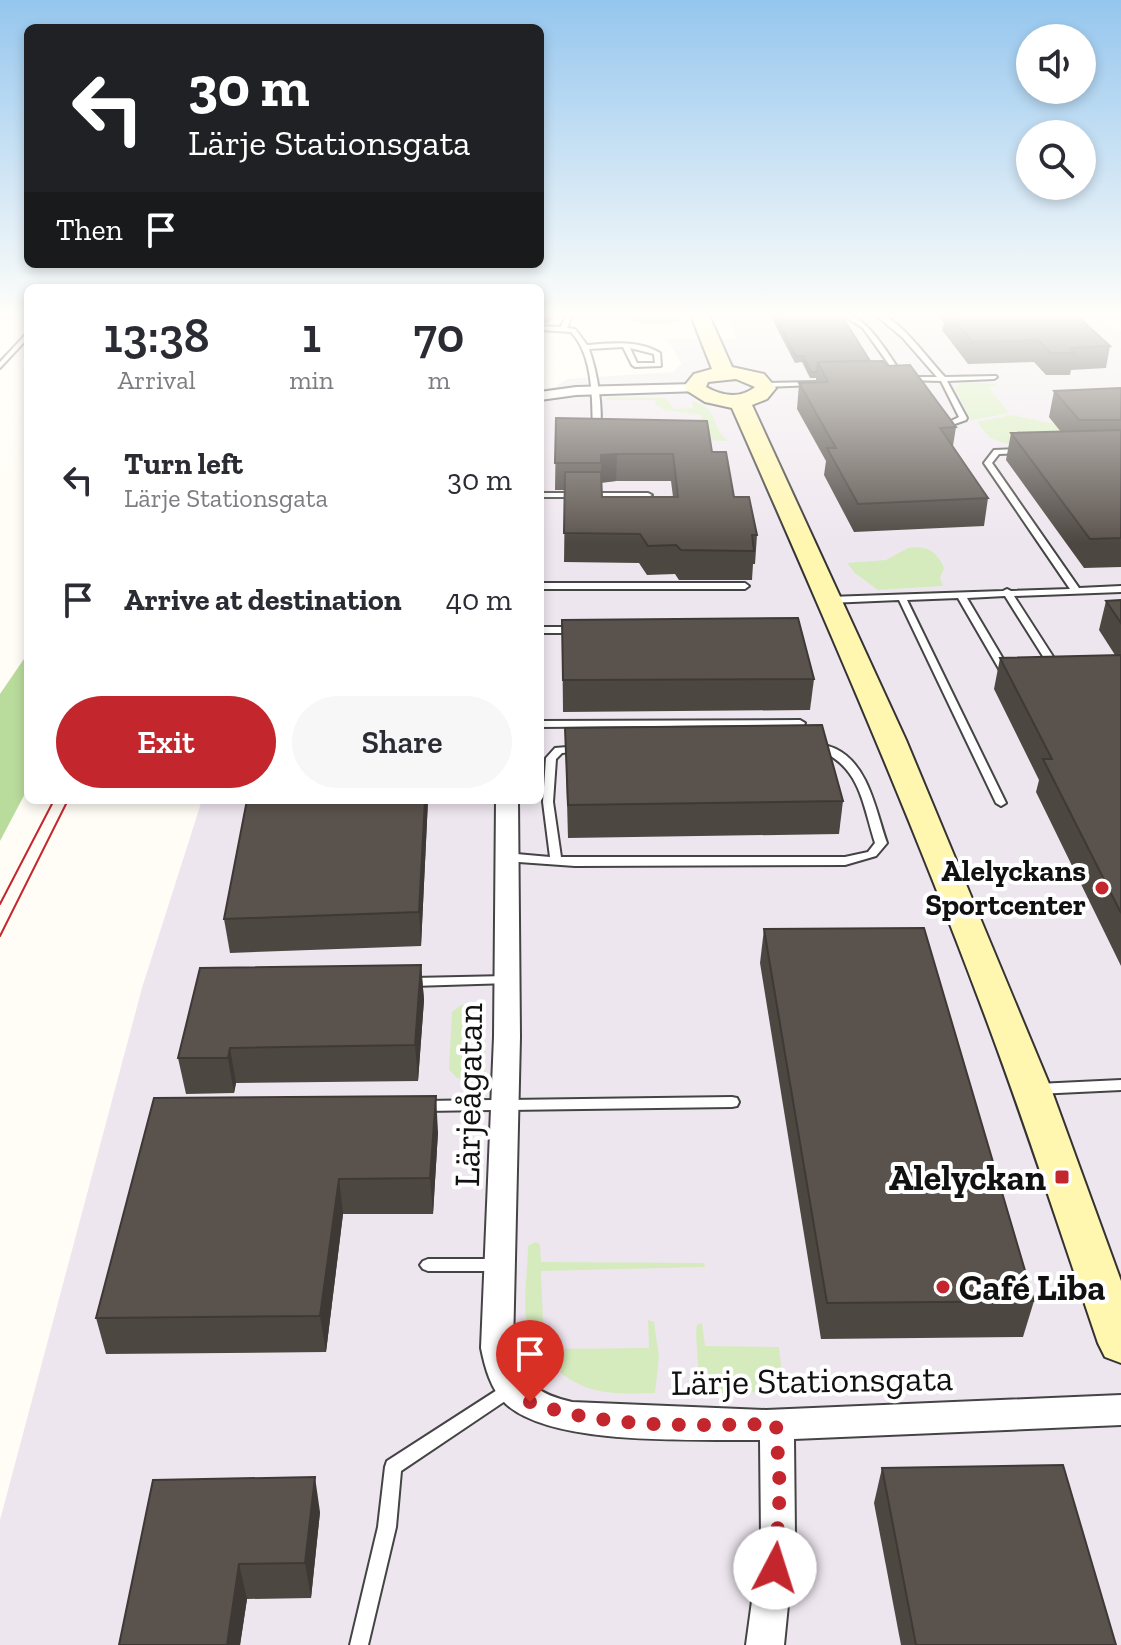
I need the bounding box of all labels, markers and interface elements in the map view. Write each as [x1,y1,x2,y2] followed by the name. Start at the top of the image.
[1016,24,1096,200] map controls
[1016,24,1096,104] button: sound
[188,53,310,120] text: 30 m
[56,56,160,160] icon: left
[1016,120,1096,200] button: search
[188,121,470,164] text: Lärje Stationsgata
[139,208,183,252] icon: arrive
[56,212,123,248] text: Then
[104,307,210,364] text: 13:38
[302,307,321,364] text: 1
[413,307,464,364] text: 70
[117,364,196,396] text: Arrival
[289,364,334,396] text: min
[428,364,450,396] text: m
[124,446,243,482] text: Turn left
[56,458,100,502] icon: left
[447,462,512,498] text: 30 m
[124,482,328,514] text: Lärje Stationsgata
[56,578,100,622] icon: arrive
[124,582,401,618] text: Arrive at destination
[446,582,512,618] text: 40 m
[56,696,276,788] button: Exit
[292,696,512,788] button: Share
[925,853,1086,923] place label: Alelyckans Sportcenter
[1093,879,1111,897] marker: Alelyckans Sportcenter
[445,1002,491,1187] street label: Lärjeågatan
[889,1156,1046,1199] place label: Alelyckan
[1053,1168,1071,1186] marker: Alelyckan
[959,1266,1106,1309] place label: Café Liba
[934,1278,952,1296] marker: Café Liba
[496,1320,564,1402] pin
[508,1332,552,1376] icon: arrive
[670,1356,954,1404] street label: Lärje Stationsgata
[733,1526,817,1610] position arrow

